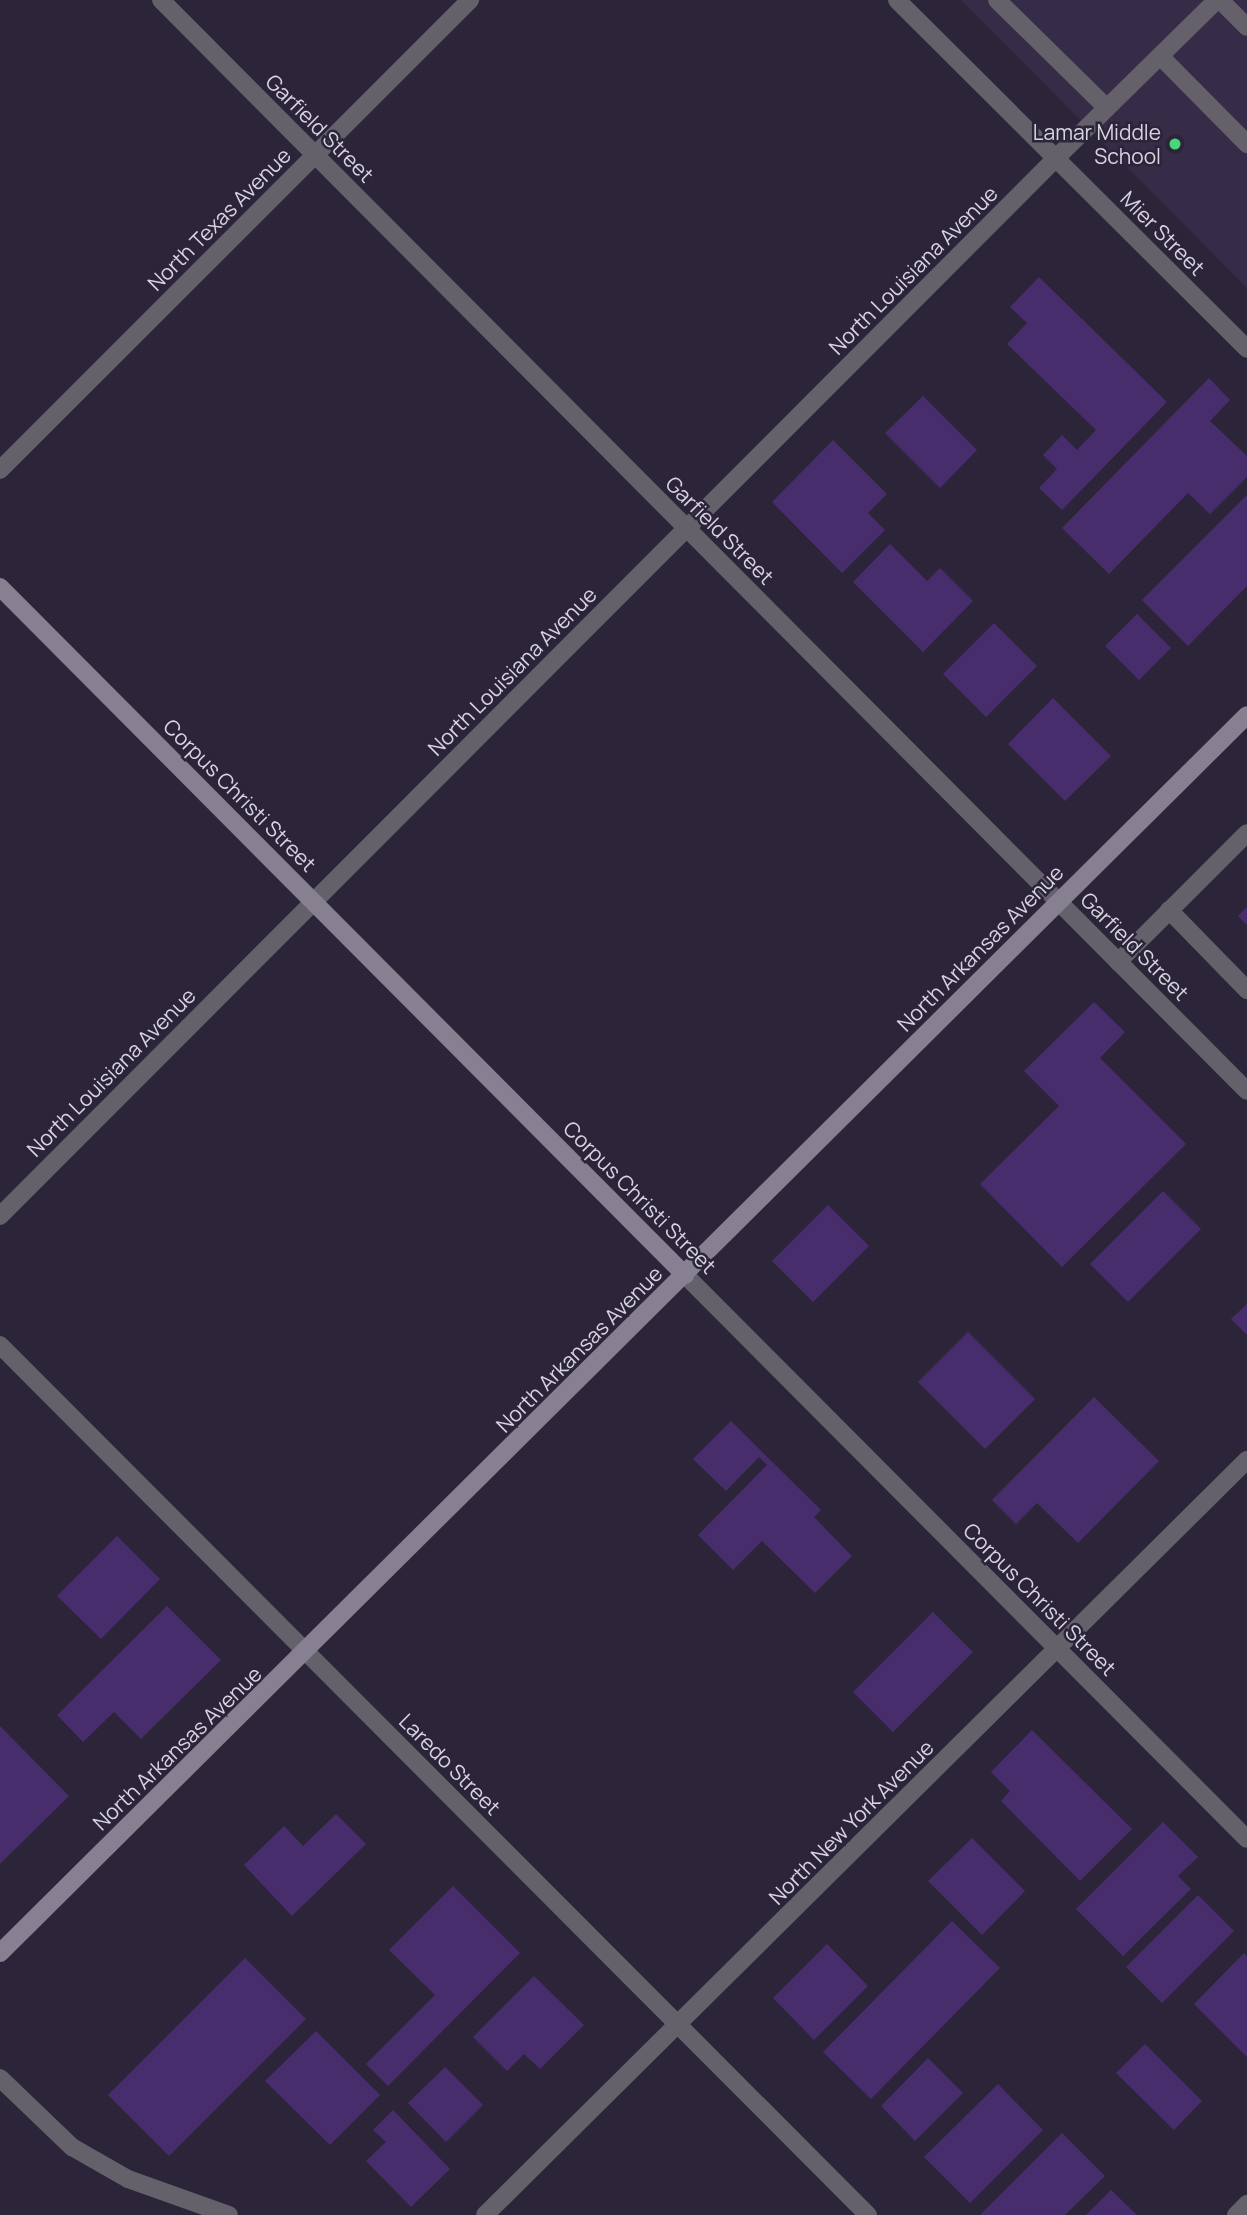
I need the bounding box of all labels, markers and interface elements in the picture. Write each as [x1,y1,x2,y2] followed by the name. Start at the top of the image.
[261,69,379,187] street label: Garfield Street
[1033,119,1161,169] place label: Lamar Middle School
[1167,136,1183,152] marker: Lamar Middle School
[142,142,296,296] street label: North Texas Avenue
[824,181,1002,359] street label: North Louisiana Avenue
[1116,186,1210,280] street label: Mier Street
[661,471,779,589] street label: Garfield Street
[423,582,601,760] street label: North Louisiana Avenue
[158,713,322,877] street label: Corpus Christi Street
[892,860,1068,1036] street label: North Arkansas Avenue
[1076,887,1194,1005] street label: Garfield Street
[22,983,200,1161] street label: North Louisiana Avenue
[558,1115,722,1279] street label: Corpus Christi Street
[491,1261,667,1437] street label: North Arkansas Avenue
[958,1517,1122,1681] street label: Corpus Christi Street
[87,1661,267,1835] street label: North Arkansas Avenue
[394,1708,506,1820] street label: Laredo Street
[763,1734,939,1910] street label: North New York Avenue

